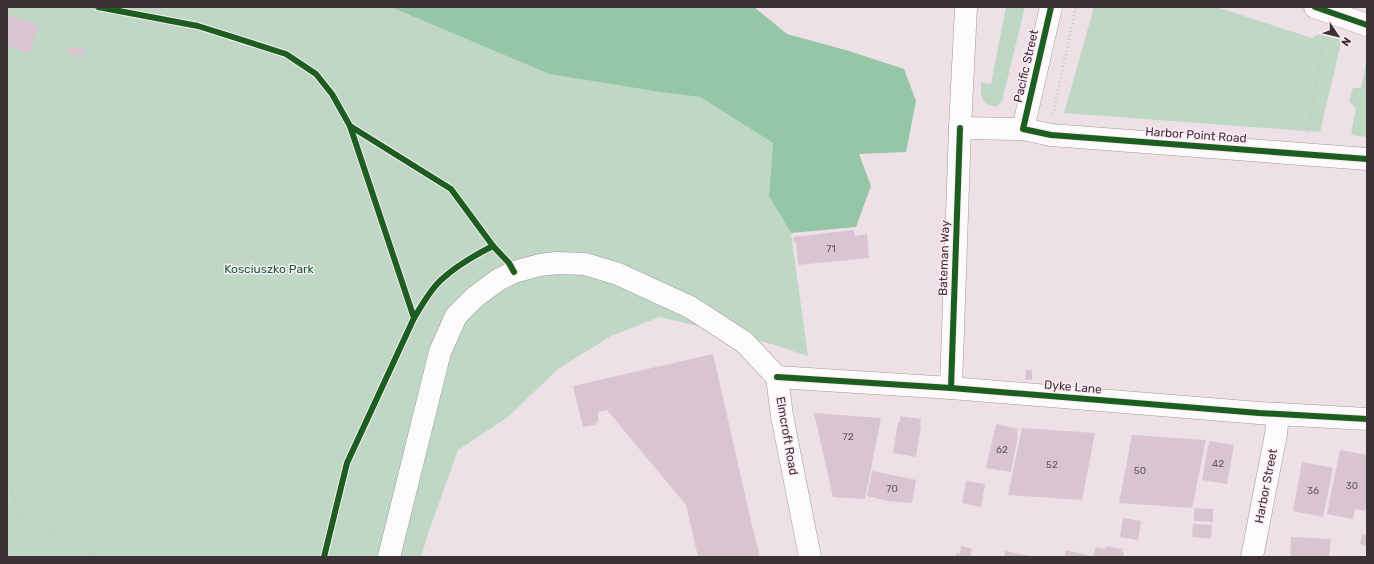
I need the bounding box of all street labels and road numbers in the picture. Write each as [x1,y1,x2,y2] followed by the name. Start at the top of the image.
[1011,28,1041,104] street label: Pacific Street
[1145,124,1247,146] street label: Harbor Point Road
[936,220,952,296] street label: Bateman Way
[1044,378,1103,397] street label: Dyke Lane
[773,396,801,476] street label: Elmcroft Road
[1252,447,1280,524] street label: Harbor Street

